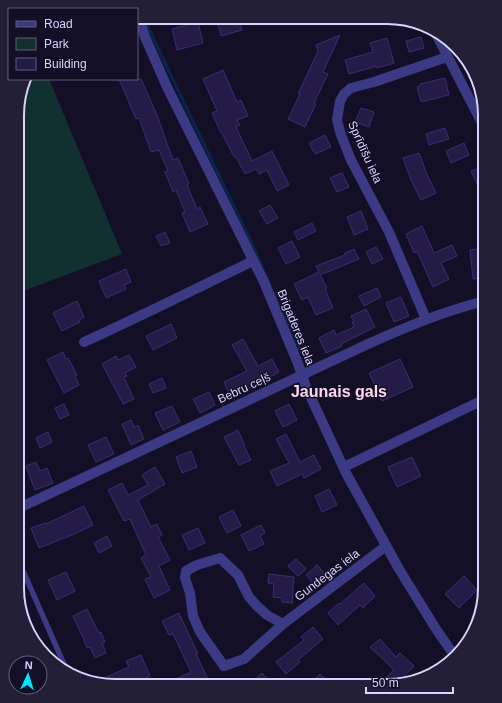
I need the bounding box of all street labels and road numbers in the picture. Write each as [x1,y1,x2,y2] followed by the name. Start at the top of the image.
[345,119,385,186] street label: Sprīdīšu iela
[275,287,318,367] street label: Brigaderes iela
[215,370,273,406] street label: Bebru ceļš
[292,546,362,604] street label: Gundegas iela

